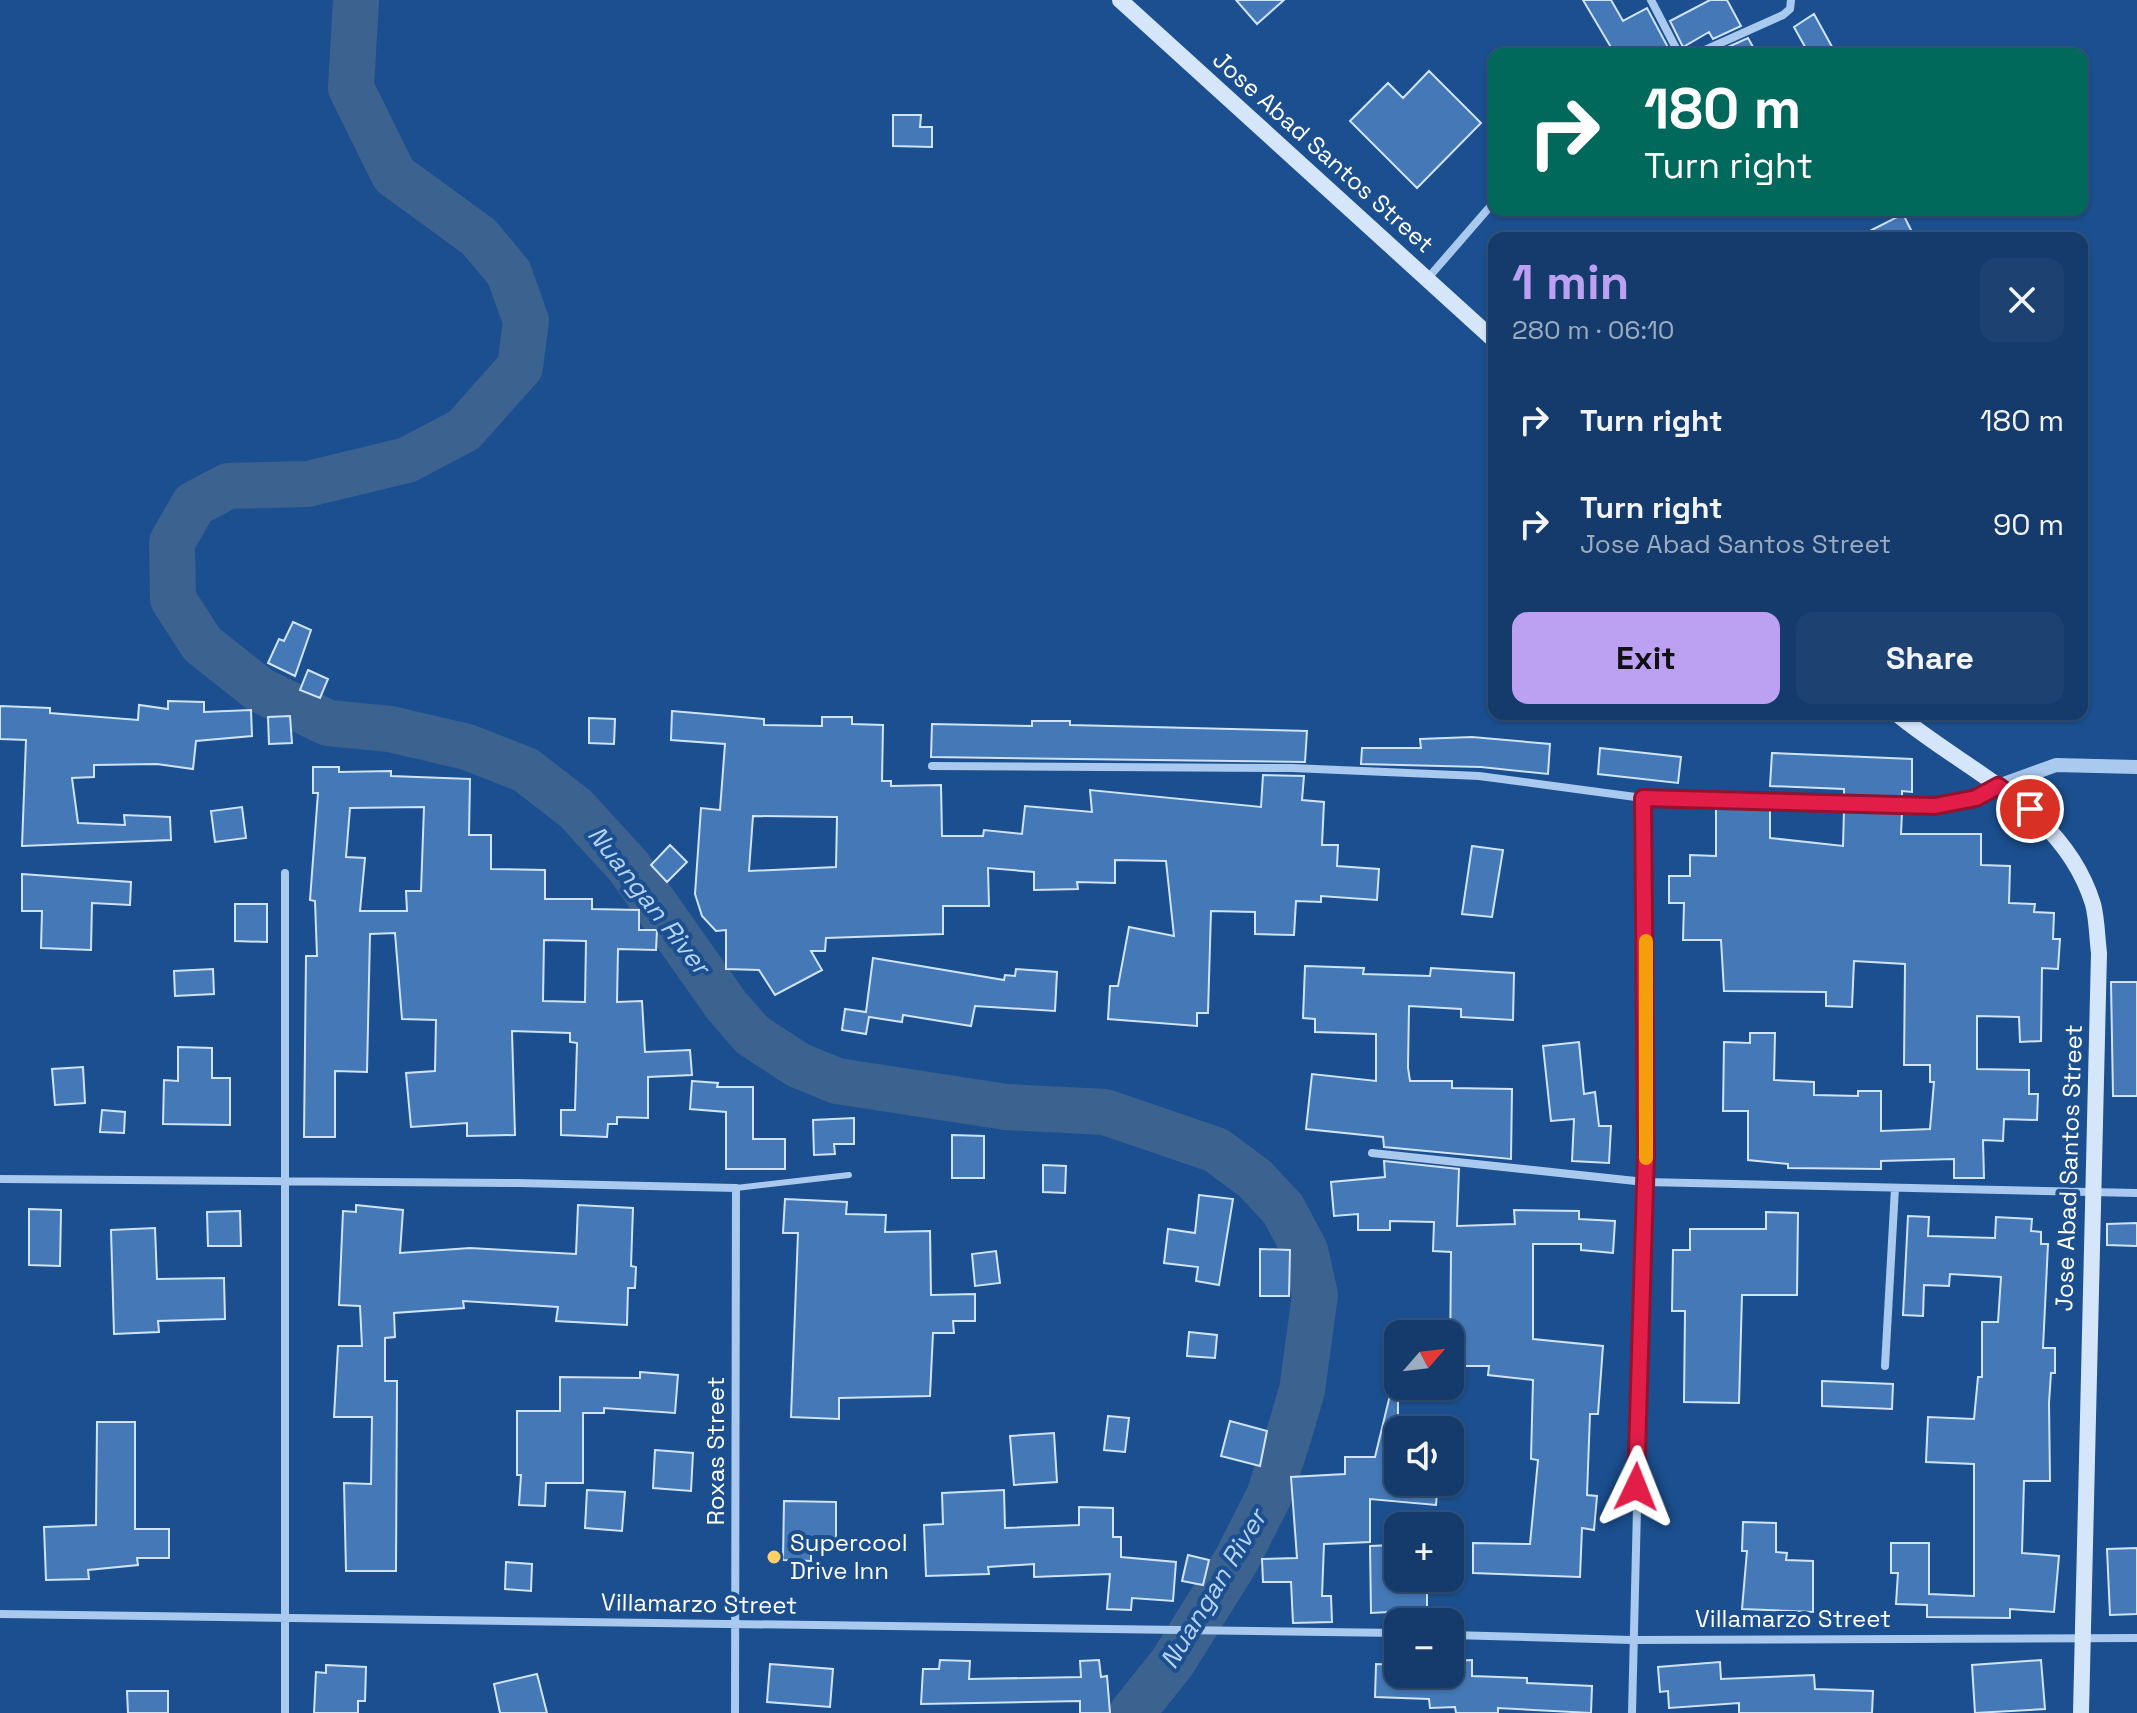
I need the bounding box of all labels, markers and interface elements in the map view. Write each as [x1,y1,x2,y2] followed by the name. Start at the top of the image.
[1206,44,1440,259] street label: Jose Abad Santos Street
[1644,73,1801,144] text: 180 m
[1512,80,1616,184] icon: right
[1644,143,1813,189] text: Turn right
[1512,252,1629,313] text: 1 min
[1980,258,2064,342] button: close
[1512,313,1675,347] text: 280 m · 06:10
[1512,398,1556,442] icon: right
[1580,401,1723,440] text: Turn right
[1980,401,2064,440] text: 180 m
[1580,488,1723,527] text: Turn right
[1512,502,1556,546] icon: right
[1993,505,2064,544] text: 90 m
[1580,527,1891,561] text: Jose Abad Santos Street
[1512,612,1780,704] button: Exit
[1796,612,2064,704] button: Share
[1996,775,2064,843] pin
[2008,787,2052,831] icon: arrive
[580,819,720,984] water label: Nuangan River
[2048,1024,2089,1312] street label: Jose Abad Santos Street
[1384,1320,1464,1400] north arrow
[1384,1320,1464,1688] map controls
[700,1377,731,1526] street label: Roxas Street
[1384,1416,1464,1496] button: sound
[1594,1445,1678,1529] position arrow
[1152,1500,1276,1675] water label: Nuangan River
[1384,1512,1464,1592] button: +
[790,1527,908,1586] place label: Supercool Drive Inn
[765,1548,783,1566] marker: Supercool Drive Inn
[601,1586,797,1621] street label: Villamarzo Street
[1695,1603,1891,1634] street label: Villamarzo Street
[1384,1608,1464,1688] button: −

